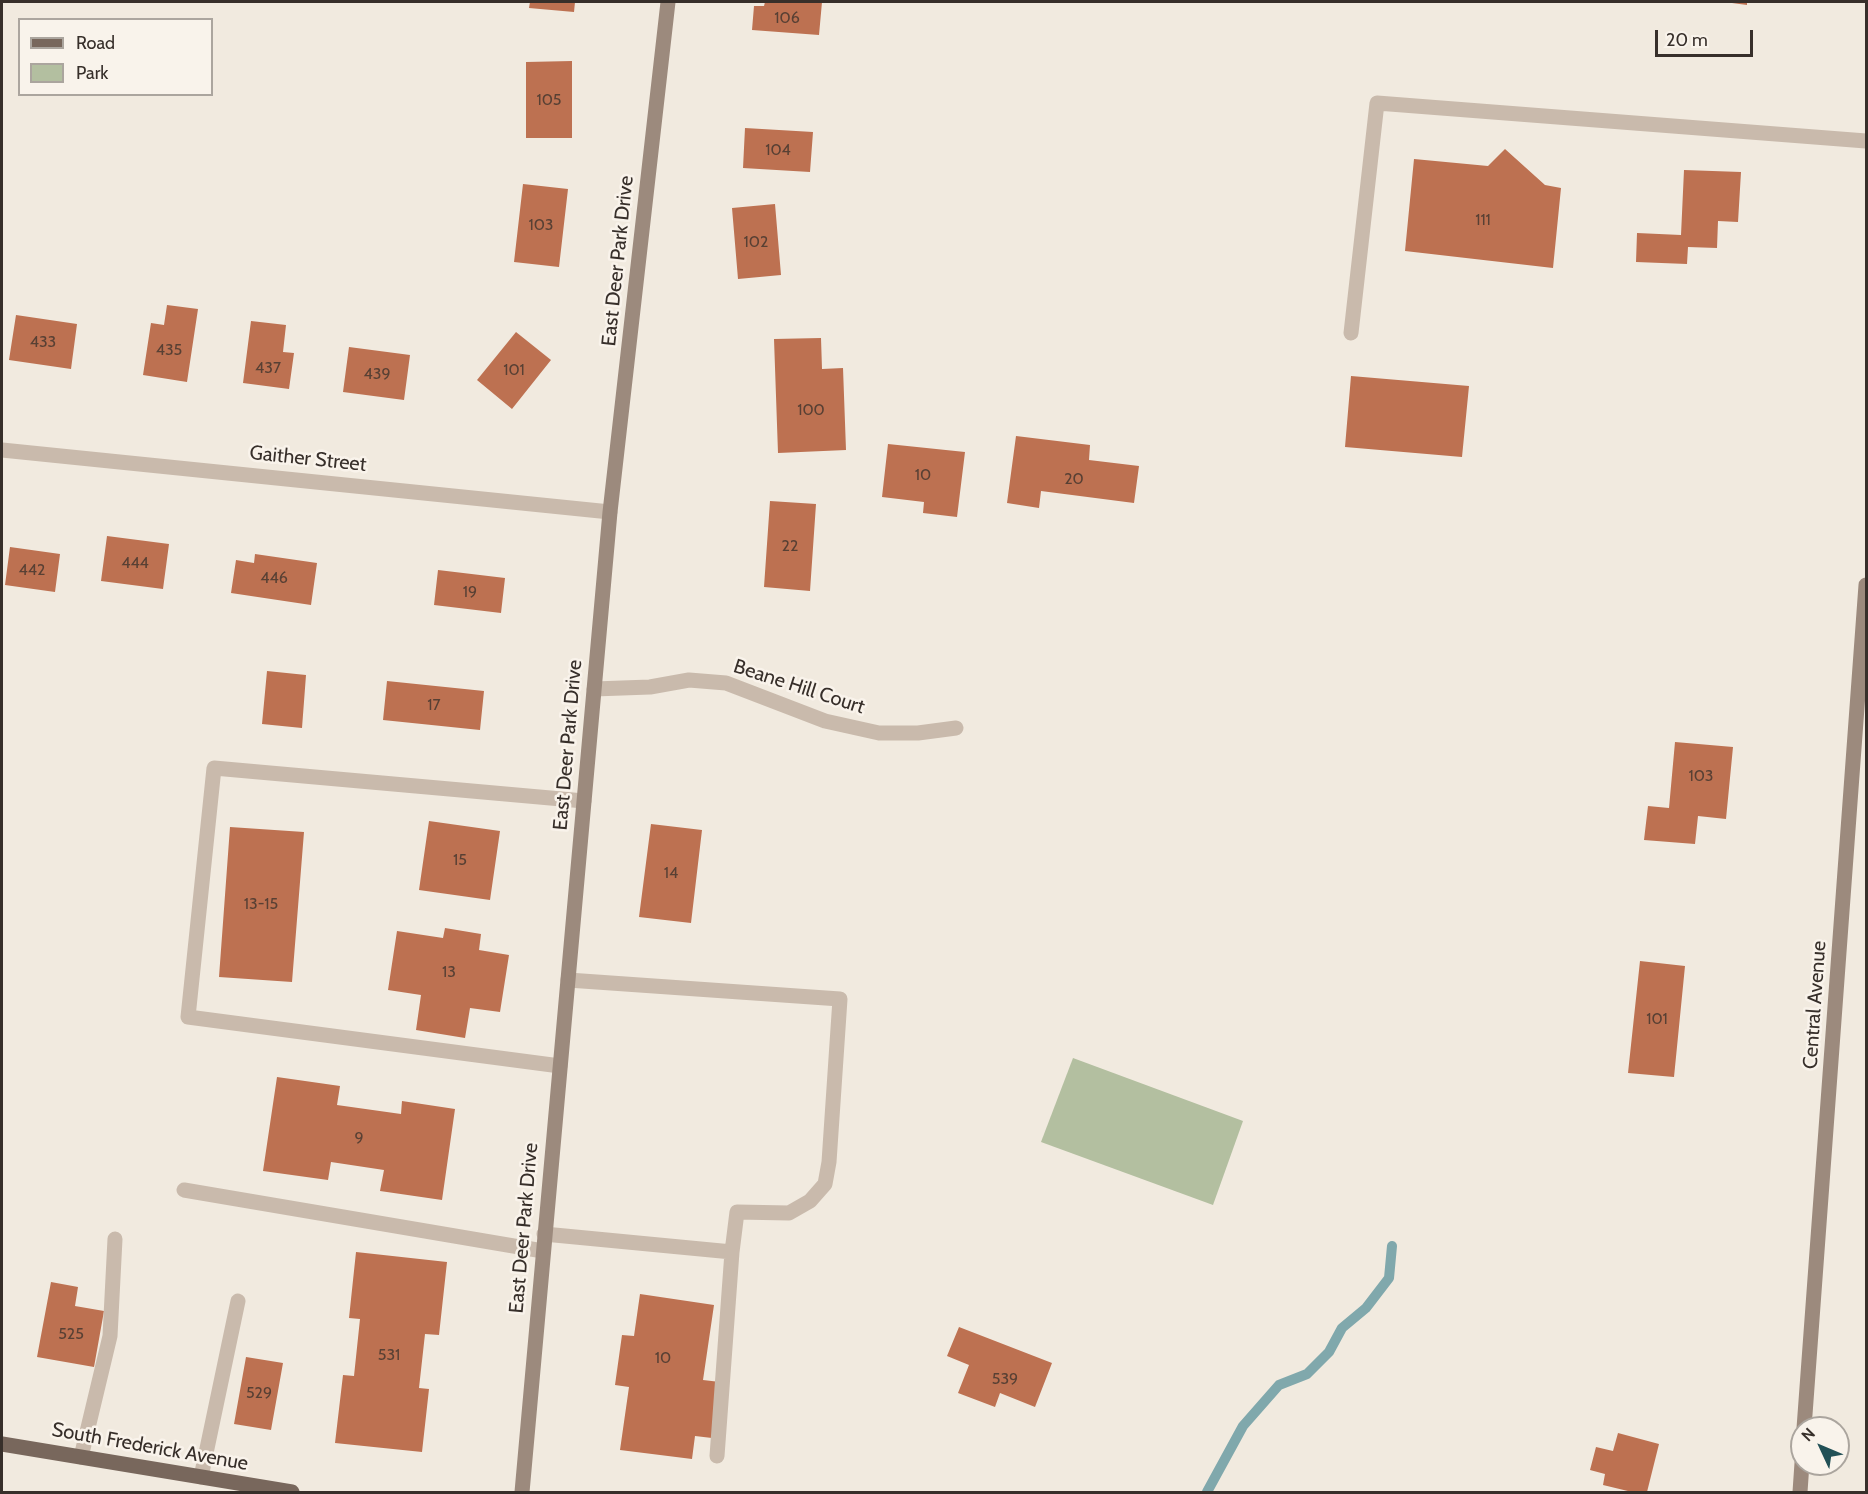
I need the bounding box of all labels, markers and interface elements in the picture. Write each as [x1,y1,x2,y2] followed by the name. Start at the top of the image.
[774,8,800,28] house number: 106
[18,18,213,96] legend
[1658,18,1756,56] scale bar
[1666,29,1708,51] text: 20 m
[76,32,115,54] text: Road
[76,62,108,84] text: Park
[536,90,562,110] house number: 105
[765,140,791,160] house number: 104
[597,175,639,347] street label: East Deer Park Drive
[1475,210,1491,230] house number: 111
[528,215,554,235] house number: 103
[744,232,768,252] house number: 102
[30,332,56,352] house number: 433
[156,340,182,360] house number: 435
[255,358,281,378] house number: 437
[503,360,525,380] house number: 101
[364,364,390,384] house number: 439
[797,400,825,420] house number: 100
[248,441,368,477] street label: Gaither Street
[915,465,931,485] house number: 10
[1064,469,1084,489] house number: 20
[782,536,798,556] house number: 22
[121,553,149,573] house number: 444
[19,560,45,580] house number: 442
[260,568,288,588] house number: 446
[463,582,477,602] house number: 19
[730,655,868,719] street label: Beane Hill Court
[549,659,587,831] street label: East Deer Park Drive
[427,695,441,715] house number: 17
[1688,766,1714,786] house number: 103
[453,850,467,870] house number: 15
[664,863,678,883] house number: 14
[244,894,278,914] house number: 13-15
[1799,940,1831,1070] street label: Central Avenue
[442,962,456,982] house number: 13
[1646,1009,1668,1029] house number: 101
[354,1128,364,1148] house number: 9
[505,1142,543,1314] street label: East Deer Park Drive
[58,1324,84,1344] house number: 525
[378,1345,400,1365] house number: 531
[655,1348,671,1368] house number: 10
[992,1369,1018,1389] house number: 539
[246,1383,272,1403] house number: 529
[1790,1416,1850,1476] north arrow
[50,1418,250,1476] street label: South Frederick Avenue
[1797,1424,1819,1445] text: N

